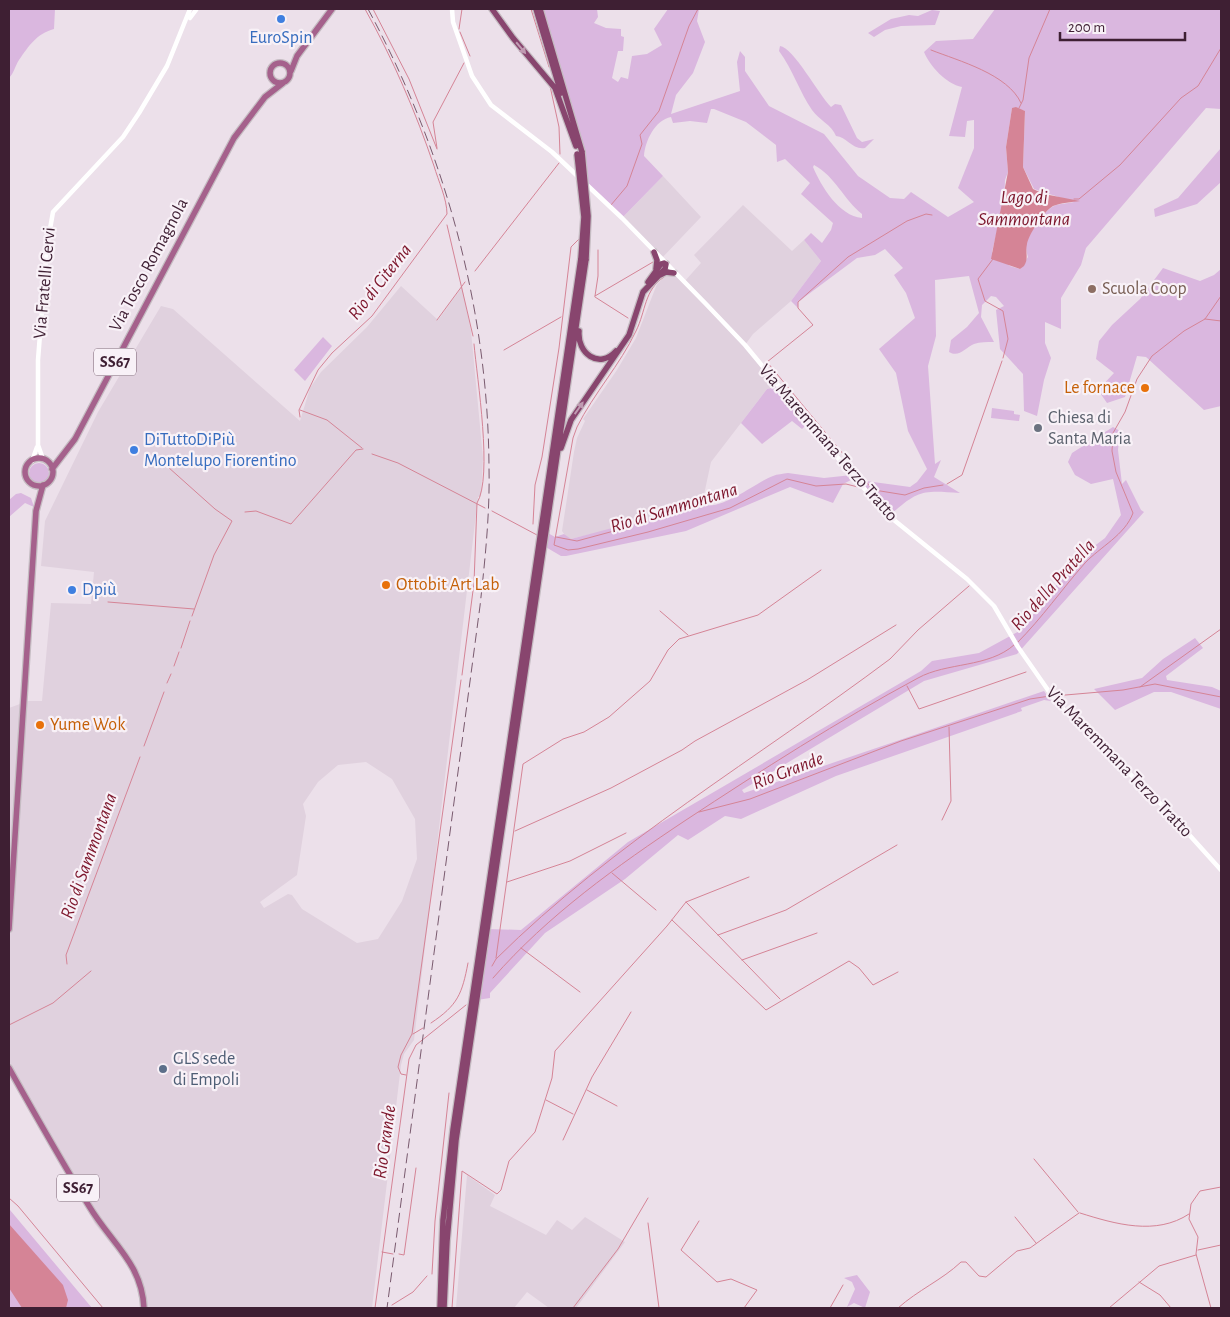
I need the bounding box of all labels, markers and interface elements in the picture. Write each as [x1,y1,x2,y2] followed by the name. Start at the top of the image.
[1060,10,1185,42] scale bar
[275,13,287,25] marker: EuroSpin
[1068,20,1105,35] text: 200 m
[249,29,313,47] place label: EuroSpin
[516,41,527,54] one-way arrow
[978,188,1070,229] water label: Lago di Sammontana
[106,195,192,335] street label: Via Tosco Romagnola
[31,226,59,340] street label: Via Fratelli Cervi
[345,241,415,323] water label: Rio di Citerna
[1102,280,1187,298] place label: Scuola Coop
[1086,283,1098,295] marker: Scuola Coop
[94,348,136,376] road number: SS67
[755,361,901,525] street label: Via Maremmana Terzo Tratto
[1064,379,1135,397] place label: Le fornace
[1139,382,1151,394] marker: Le fornace
[574,401,584,415] one-way arrow
[1048,409,1131,448] place label: Chiesa di Santa Maria
[1032,422,1044,434] marker: Chiesa di Santa Maria
[144,431,297,470] place label: DiTuttoDiPiù Montelupo Fiorentino
[128,444,140,456] marker: DiTuttoDiPiù Montelupo Fiorentino
[608,480,740,536] water label: Rio di Sammontana
[1007,536,1099,634] water label: Rio della Pratella
[396,576,500,594] place label: Ottobit Art Lab
[380,579,392,591] marker: Ottobit Art Lab
[82,581,116,599] place label: Dpiù
[66,584,78,596] marker: Dpiù
[1042,683,1196,841] street label: Via Maremmana Terzo Tratto
[50,716,126,734] place label: Yume Wok
[34,719,46,731] marker: Yume Wok
[750,749,826,793] water label: Rio Grande
[57,791,121,921] water label: Rio di Sammontana
[173,1050,239,1089] place label: GLS sede di Empoli
[157,1063,169,1075] marker: GLS sede di Empoli
[370,1104,400,1180] water label: Rio Grande
[57,1174,99,1202] road number: SS67

